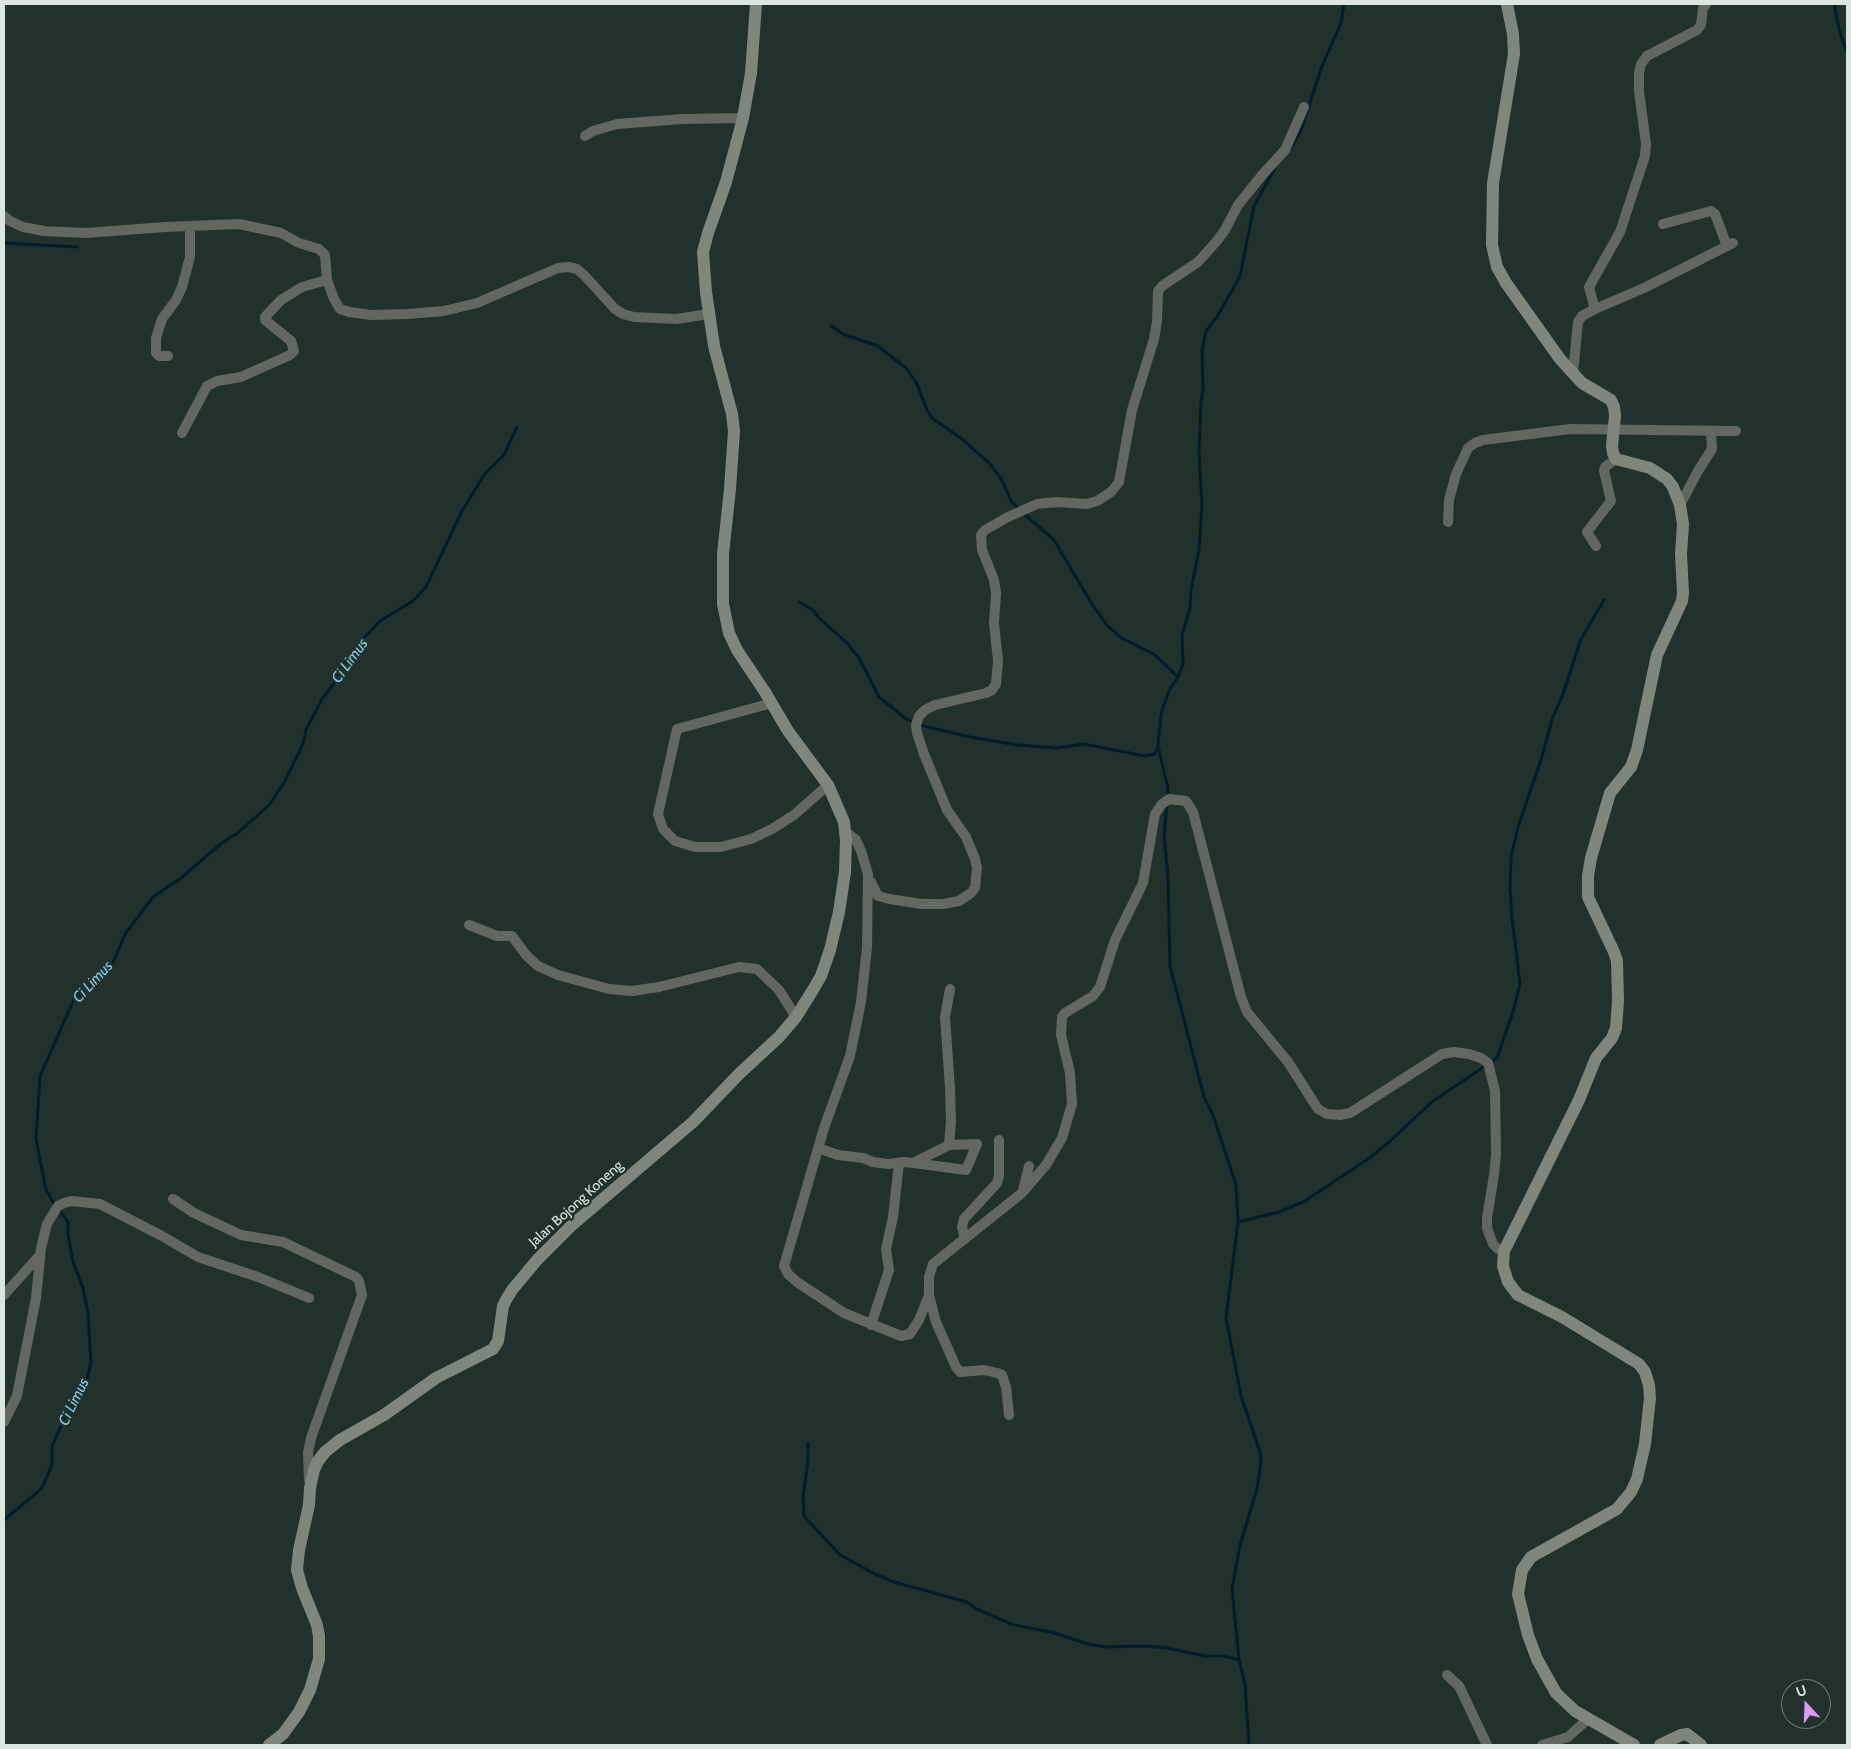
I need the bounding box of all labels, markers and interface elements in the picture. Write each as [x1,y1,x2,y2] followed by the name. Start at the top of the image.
[328,635,372,687] water label: Ci Limus
[69,957,117,1007] water label: Ci Limus
[526,1157,626,1251] street label: Jalan Bojong Koneng
[55,1375,93,1429] water label: Ci Limus
[1781,1679,1831,1729] north arrow
[1793,1681,1809,1701] text: U

